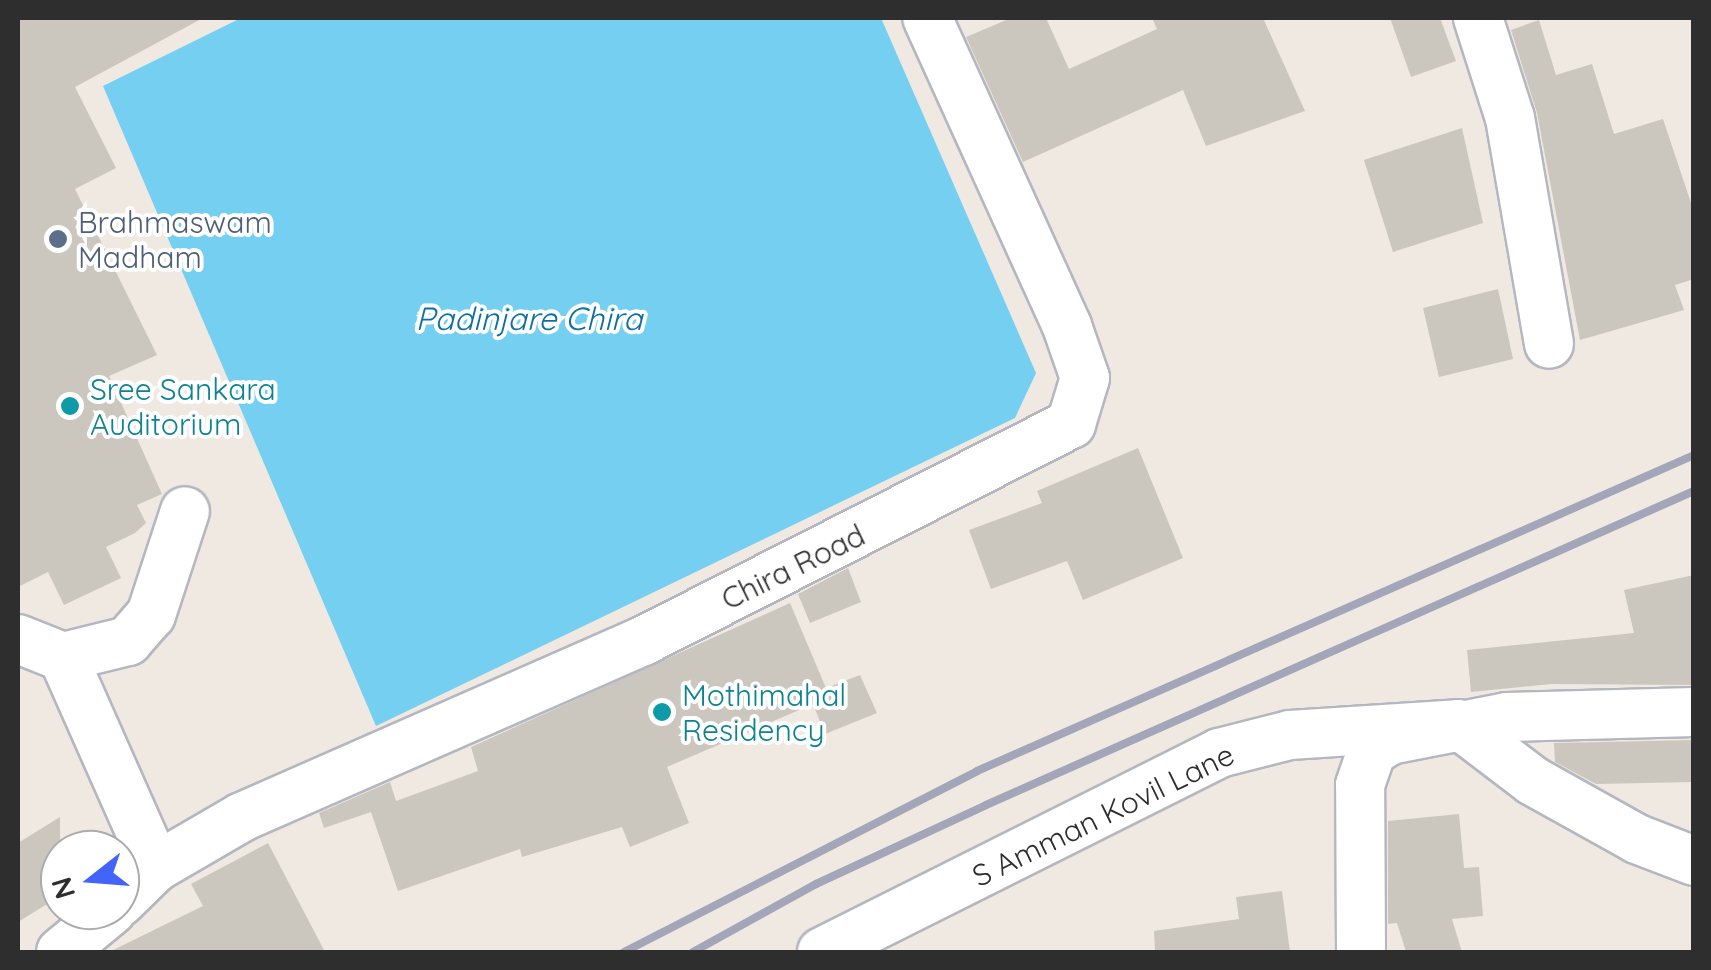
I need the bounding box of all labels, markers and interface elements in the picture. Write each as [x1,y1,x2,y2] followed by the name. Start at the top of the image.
[78,204,272,274] place label: Brahmaswam Madham
[47,228,69,250] marker: Brahmaswam Madham
[416,299,642,337] water label: Padinjare Chira
[90,371,276,442] place label: Sree Sankara Auditorium
[59,395,81,417] marker: Sree Sankara Auditorium
[715,517,871,617] street label: Chira Road
[682,677,846,748] place label: Mothimahal Residency
[651,701,673,723] marker: Mothimahal Residency
[966,736,1240,894] street label: S Amman Kovil Lane
[40,830,140,930] north arrow
[43,873,82,903] text: N

